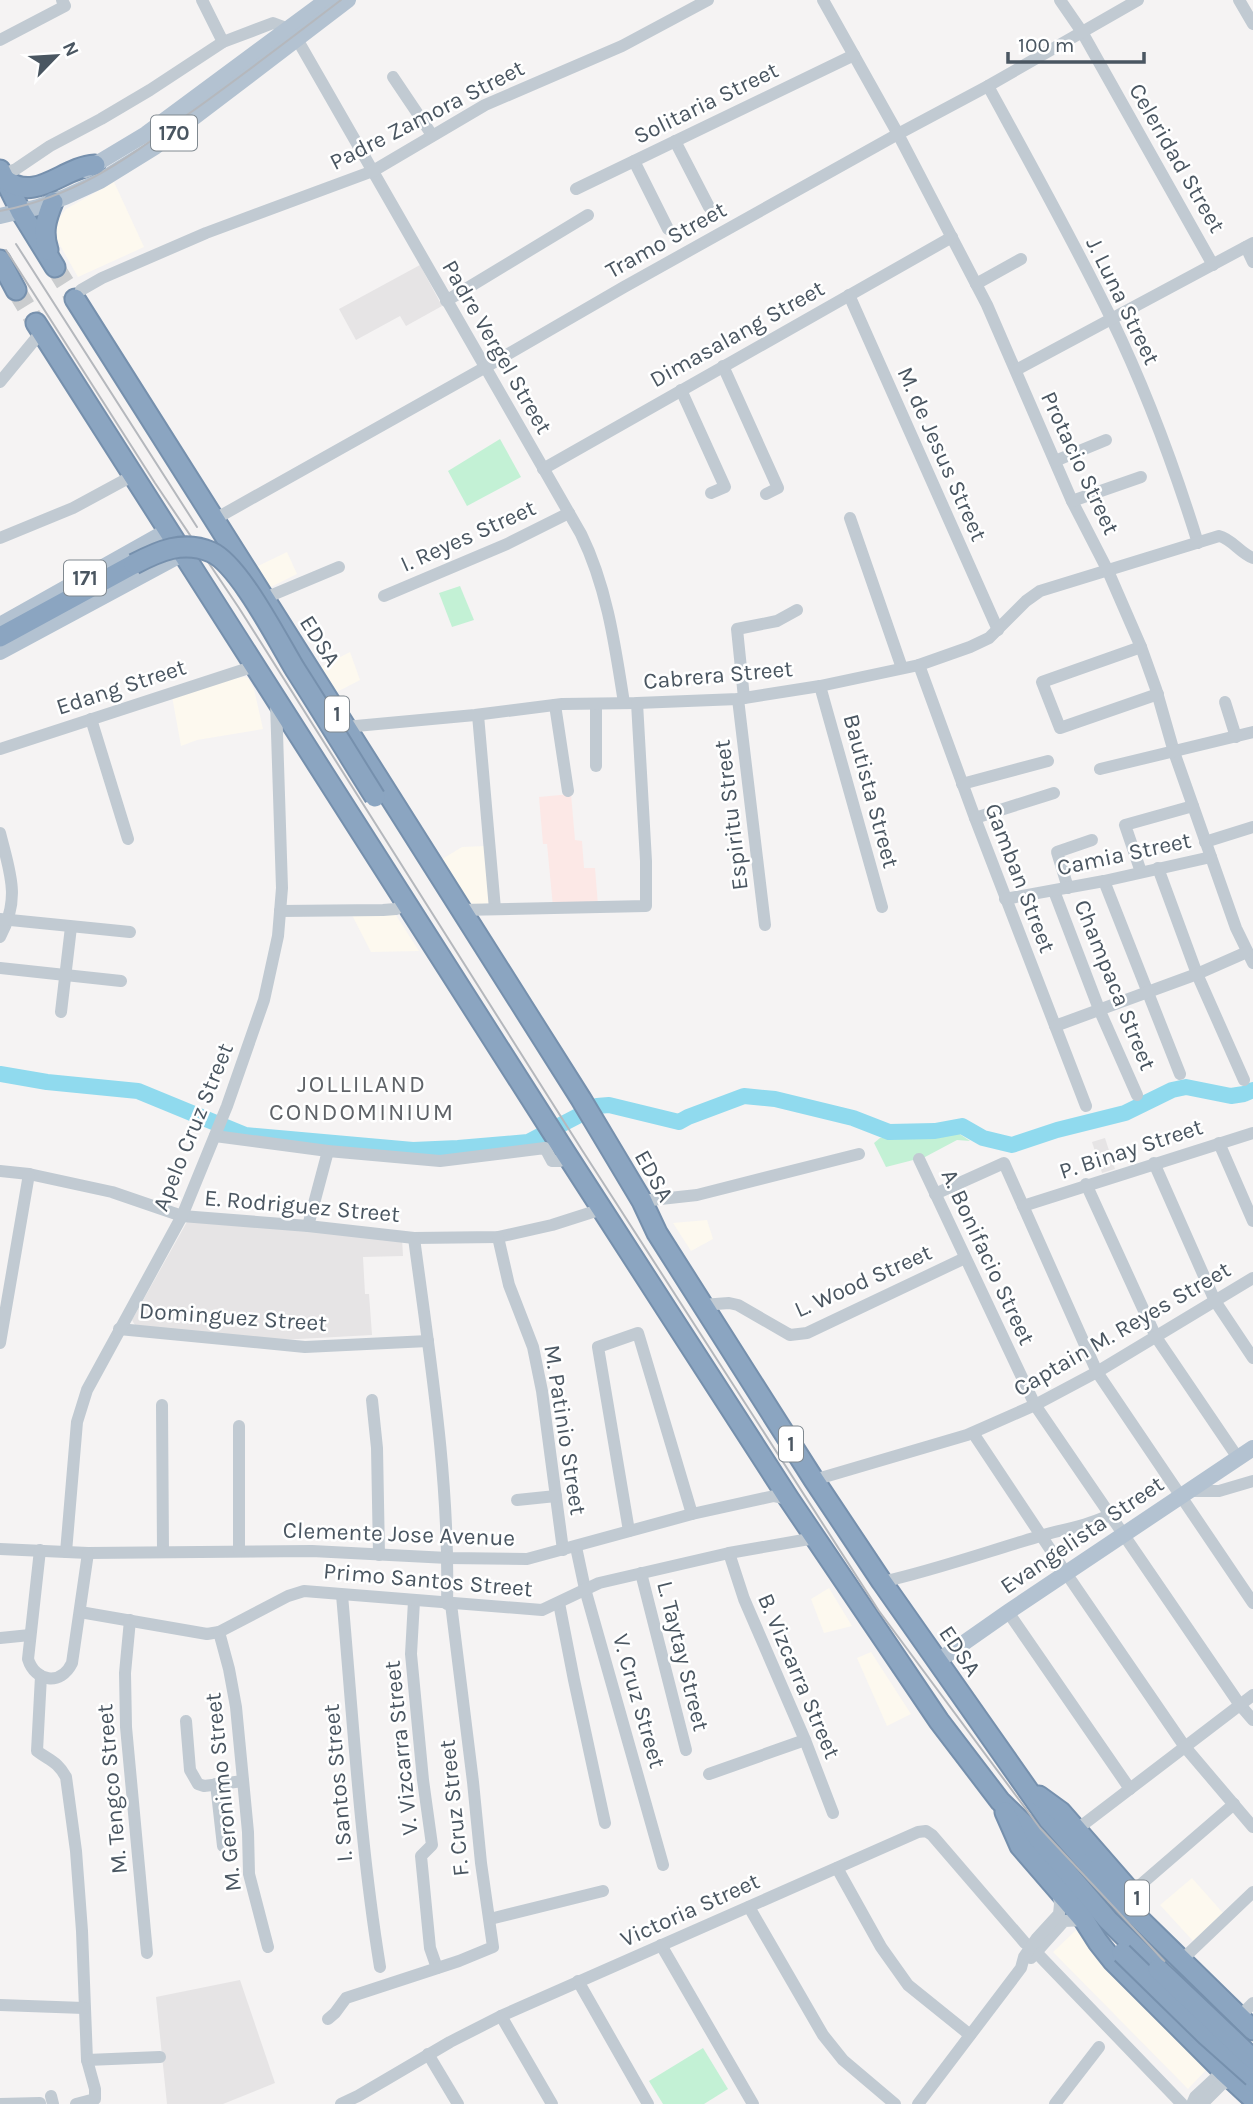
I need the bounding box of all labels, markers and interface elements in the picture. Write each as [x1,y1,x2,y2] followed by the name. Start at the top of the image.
[21,21,91,91] north arrow
[1008,21,1144,65] scale bar
[1018,33,1075,57] text: 100 m
[58,38,83,60] text: N
[325,54,529,176] street label: Padre Zamora Street
[629,56,783,150] street label: Solitaria Street
[1123,79,1231,238] street label: Celeridad Street
[151,116,197,150] road number: 170
[601,196,731,284] street label: Tramo Street
[1080,233,1166,370] street label: J. Luna Street
[436,255,558,439] street label: Padre Vergel Street
[645,275,829,393] street label: Dimasalang Street
[891,363,993,546] street label: M. de Jesus Street
[1035,387,1125,539] street label: Protacio Street
[396,494,540,578] street label: I. Reyes Street
[64,560,106,596] road number: 171
[294,610,346,672] street label: EDSA
[53,653,190,721] street label: Edang Street
[642,655,794,695] street label: Cabrera Street
[325,696,349,732] road number: 1
[837,711,905,871] street label: Bautista Street
[708,738,754,892] street label: Espiritu Street
[979,800,1061,957] street label: Gamban Street
[1054,827,1194,881] street label: Camia Street
[1069,896,1162,1074] street label: Champaca Street
[147,1039,239,1215] street label: Apelo Cruz Street
[269,1070,455,1126] district label: JOLLILAND CONDOMINIUM
[1056,1113,1206,1185] street label: P. Binay Street
[629,1145,679,1207] street label: EDSA
[935,1165,1041,1349] street label: A. Bonifacio Street
[203,1184,401,1228] street label: E. Rodriguez Street
[790,1239,936,1323] street label: L. Wood Street
[1009,1256,1236,1402] street label: Captain M. Reyes Street
[138,1297,328,1337] street label: Dominguez Street
[538,1343,592,1517] street label: M. Patinio Street
[779,1426,803,1462] road number: 1
[995,1470,1169,1600] street label: Evangelista Street
[282,1516,516,1552] street label: Clemente Jose Avenue
[322,1557,534,1603] street label: Primo Santos Street
[651,1578,715,1734] street label: L. Taytay Street
[752,1589,846,1763] street label: B. Vizcarra Street
[933,1621,987,1681] street label: EDSA
[607,1631,671,1772] street label: V. Cruz Street
[378,1659,424,1837] street label: V. Vizcarra Street
[199,1691,247,1893] street label: M. Geronimo Street
[91,1703,133,1875] street label: M. Tengco Street
[318,1703,358,1863] street label: I. Santos Street
[433,1738,475,1878] street label: F. Cruz Street
[616,1867,764,1953] street label: Victoria Street
[1125,1881,1149,1916] road number: 1

